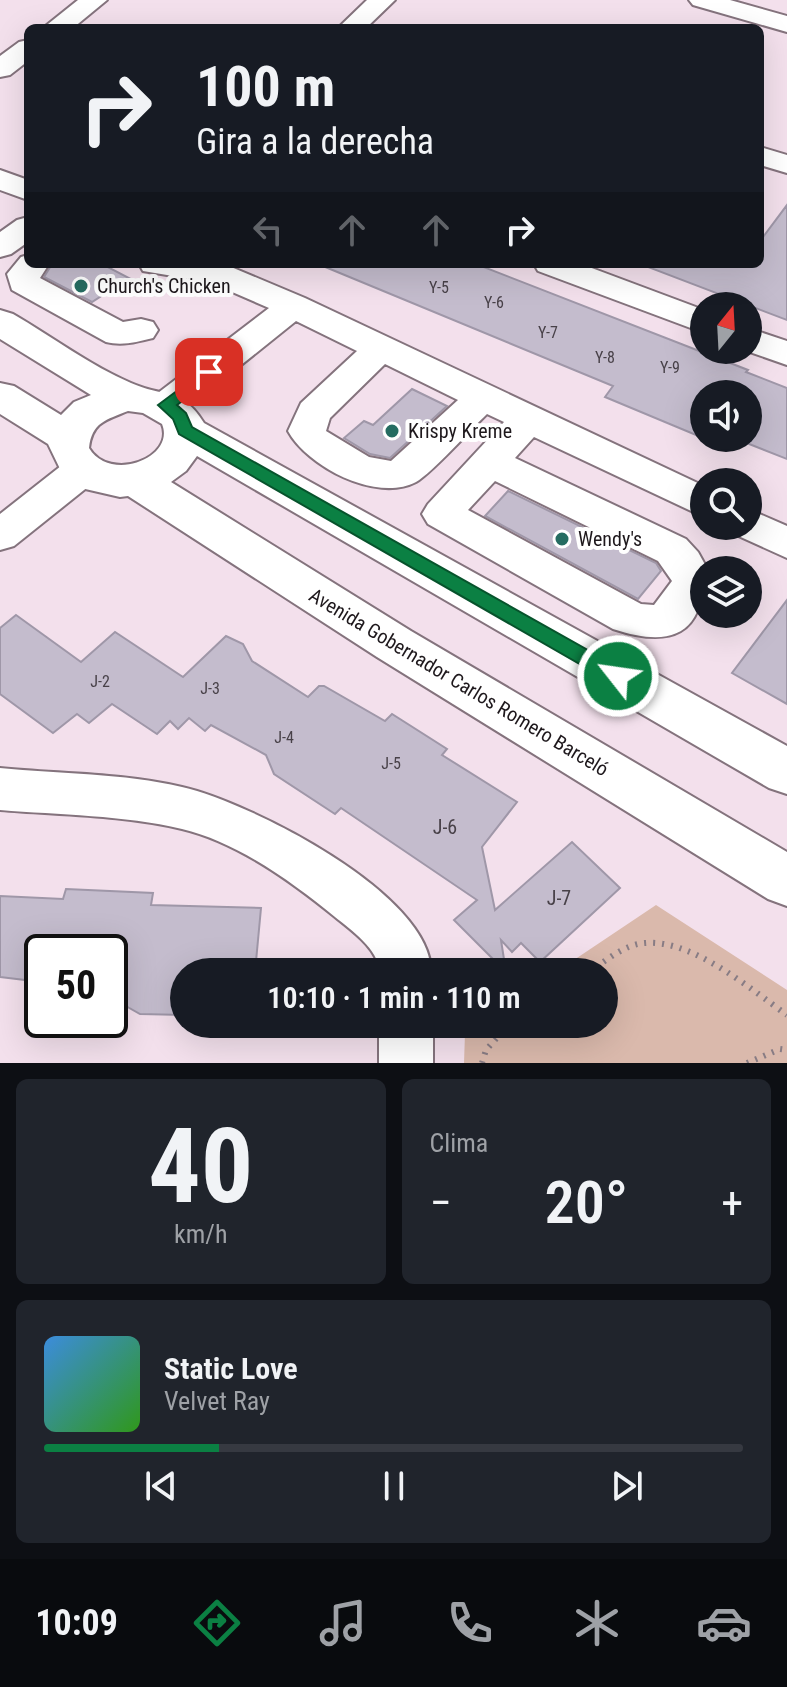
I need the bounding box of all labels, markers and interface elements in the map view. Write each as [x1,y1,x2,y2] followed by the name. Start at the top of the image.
[196,54,335,120] text: 100 m
[64,56,168,160] icon: right
[196,121,434,163] text: Gira a la derecha
[246,208,290,252] icon: left
[330,208,374,252] icon: ahead
[414,208,458,252] icon: ahead
[498,208,542,252] icon: right
[97,274,231,298] place label: Church's Chicken
[72,277,90,295] marker: Church's Chicken
[429,278,449,297] house number: Y-5
[690,292,762,364] north arrow
[690,292,762,628] map controls
[484,293,504,312] house number: Y-6
[538,323,558,342] house number: Y-7
[175,338,243,406] pin
[595,348,615,367] house number: Y-8
[187,350,231,394] icon: arrive
[660,358,680,377] house number: Y-9
[690,380,762,452] button: sound
[408,419,512,443] place label: Krispy Kreme
[383,422,401,440] marker: Krispy Kreme
[690,468,762,540] button: search
[578,527,642,551] place label: Wendy's
[553,530,571,548] marker: Wendy's
[690,556,762,628] button: layers
[305,583,613,781] street label: Avenida Gobernador Carlos Romero Barceló
[576,634,660,718] position arrow
[90,672,110,691] house number: J-2
[200,679,220,698] house number: J-3
[274,728,294,747] house number: J-4
[381,754,401,773] house number: J-5
[433,815,457,839] house number: J-6
[547,886,571,910] house number: J-7
[24,934,128,1038] speed limit sign: 50
[267,980,521,1015] text: 10:10 · 1 min · 110 m
[148,1106,253,1227] text: 40
[430,1128,488,1158] text: Clima
[545,1167,628,1238] text: 20°
[430,1177,452,1229] text: −
[721,1177,743,1229] text: +
[174,1219,228,1249] text: km/h
[164,1351,298,1386] text: Static Love
[164,1386,270,1416] text: Velvet Ray
[139,1464,183,1508] icon: previous
[372,1464,416,1508] icon: pause
[605,1464,649,1508] icon: next
[189,1595,245,1651] icon: directions
[315,1595,371,1651] icon: music
[442,1595,498,1651] icon: phone
[569,1595,625,1651] icon: climate
[696,1595,752,1651] icon: car
[35,1602,118,1644] text: 10:09

